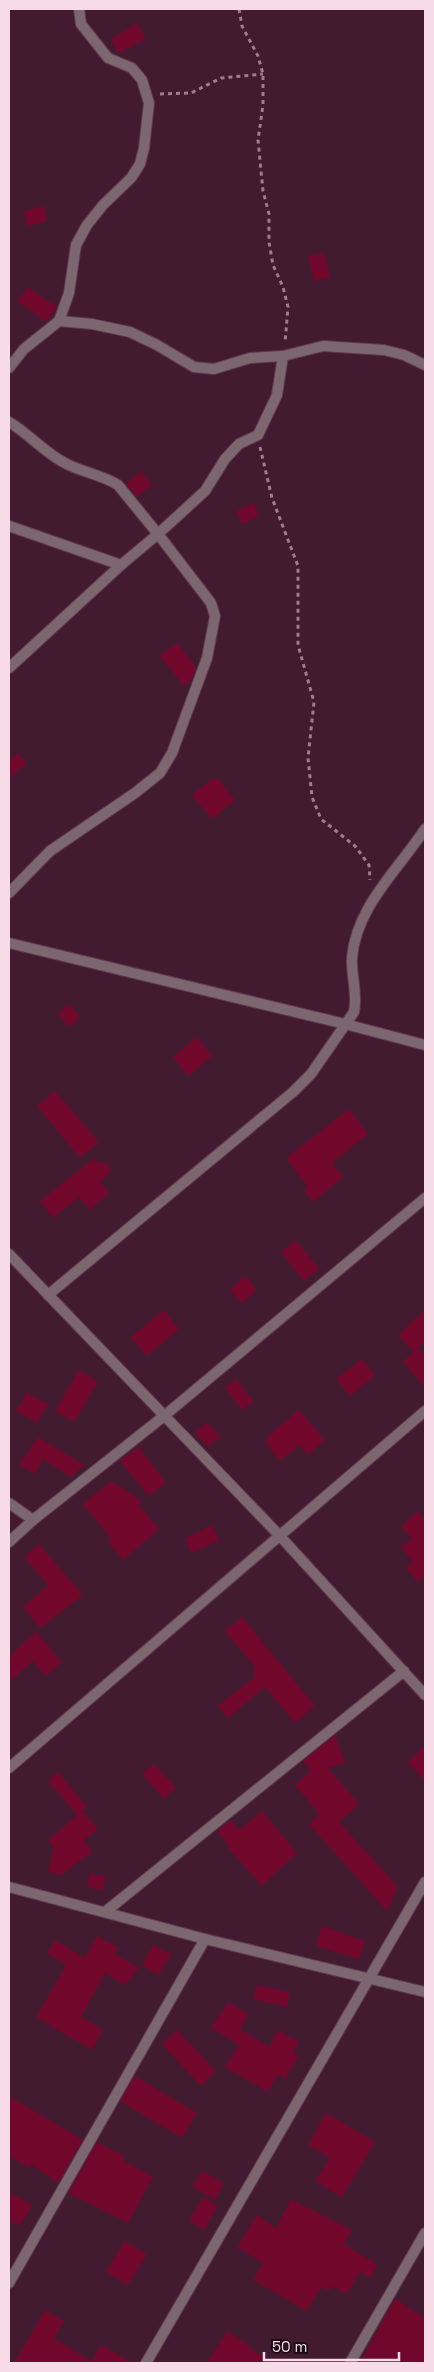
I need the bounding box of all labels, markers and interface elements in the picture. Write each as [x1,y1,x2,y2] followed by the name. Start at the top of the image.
[264,2330,399,2362] scale bar
[272,2337,307,2356] text: 50 m

